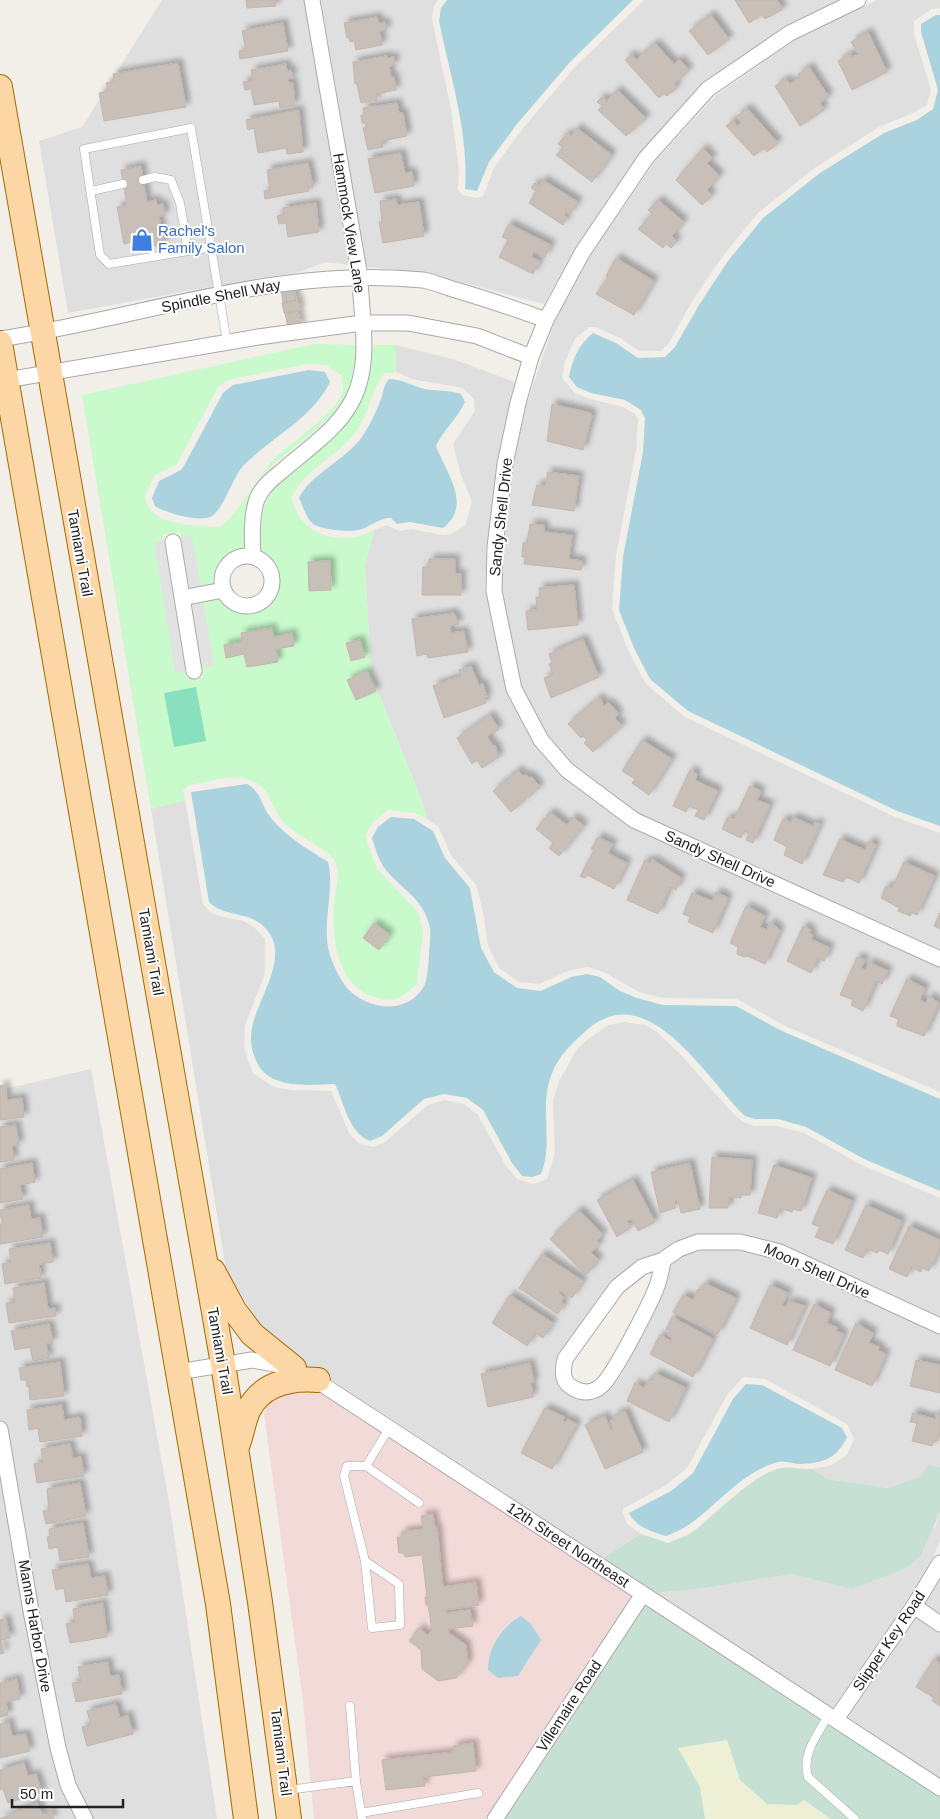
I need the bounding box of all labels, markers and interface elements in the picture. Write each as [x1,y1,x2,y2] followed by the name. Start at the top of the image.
[330,152,369,294] street label: Hammock View Lane
[158,222,245,256] place label: Rachel's Family Salon
[129,227,155,253] shop icon: Rachel's Family Salon
[160,276,282,315] street label: Spindle Shell Way
[486,457,515,577] street label: Sandy Shell Drive
[64,508,97,598] street label: Tamiami Trail
[662,827,778,891] street label: Sandy Shell Drive
[135,907,168,997] street label: Tamiami Trail
[762,1240,873,1302] street label: Moon Shell Drive
[204,1306,237,1396] street label: Tamiami Trail
[504,1499,633,1591] street label: 12th Street Northeast
[15,1558,56,1693] street label: Manns Harbor Drive
[849,1588,928,1694] street label: Slipper Key Road
[533,1657,604,1755] street label: Villemaire Road
[268,1707,295,1797] street label: Tamiami Trail
[12,1776,124,1808] scale bar
[20,1785,53,1802] text: 50 m

